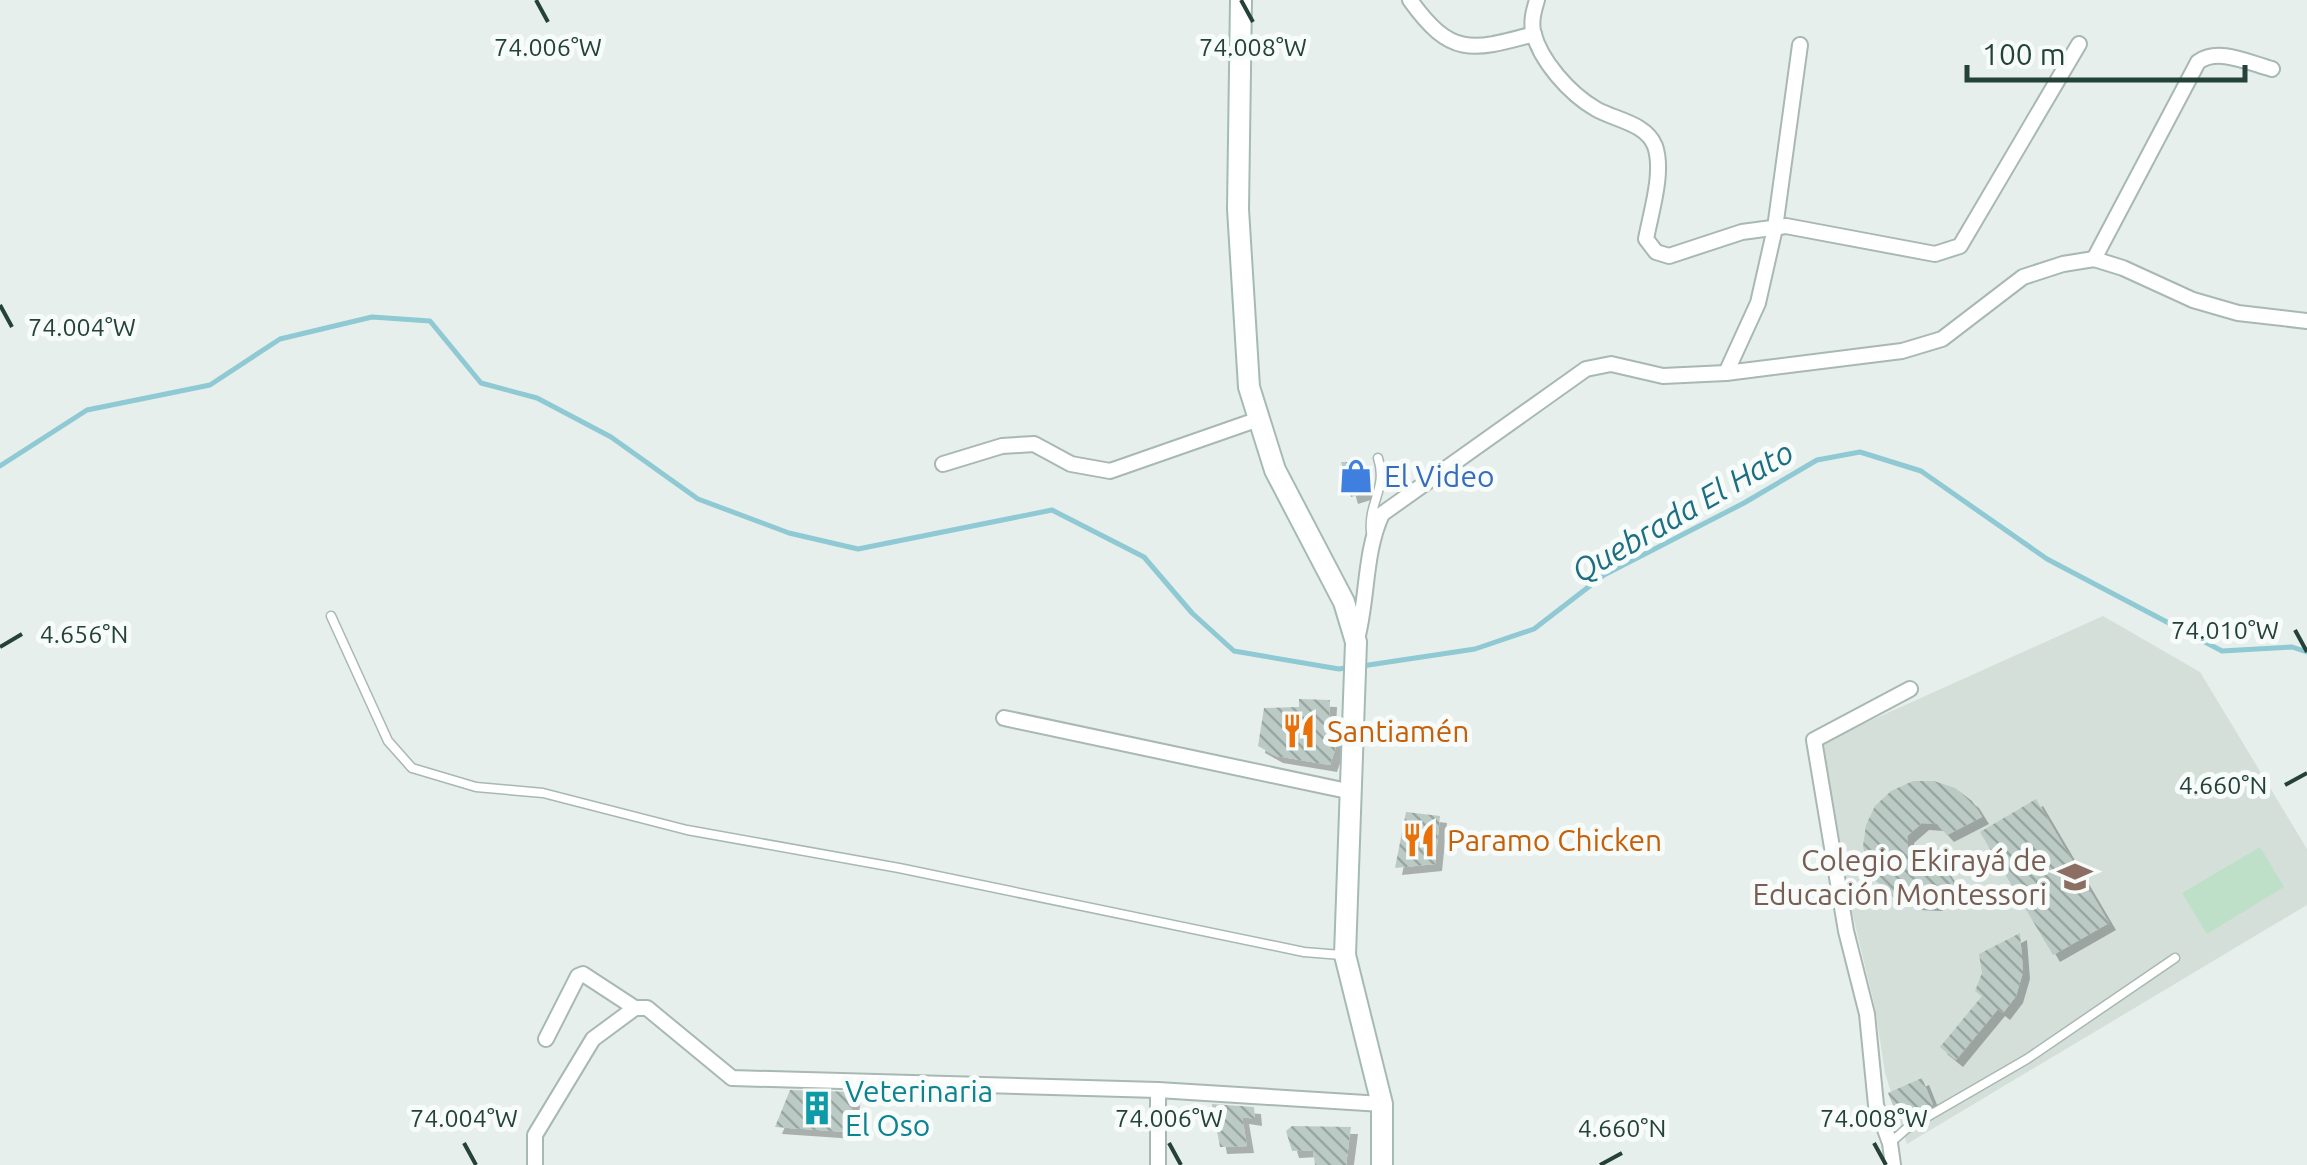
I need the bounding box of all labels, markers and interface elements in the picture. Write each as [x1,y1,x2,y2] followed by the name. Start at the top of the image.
[1967,20,2244,82] scale bar
[494,33,602,61] text: 74.006°W
[1199,33,1307,61] text: 74.008°W
[1982,37,2066,71] text: 100 m
[28,313,136,341] text: 74.004°W
[1565,433,1800,590] water label: Quebrada El Hato
[1337,457,1375,495] shop icon: El Video
[1384,459,1495,493] place label: El Video
[2171,616,2279,644] text: 74.010°W
[40,620,128,648] text: 4.656°N
[1280,712,1318,750] restaurant icon: Santiamén
[1327,714,1469,748] place label: Santiamén
[2179,771,2267,799] text: 4.660°N
[1400,821,1438,859] restaurant icon: Paramo Chicken
[1447,823,1662,857] place label: Paramo Chicken
[1752,843,2047,911] place label: Colegio Ekirayá de Educación Montessori
[2056,858,2094,896] school or university icon: Colegio Ekirayá de Educación Montessori
[845,1074,993,1142] place label: Veterinaria El Oso
[798,1089,836,1127] building icon: Veterinaria El Oso
[410,1104,518,1132] text: 74.004°W
[1115,1104,1223,1132] text: 74.006°W
[1820,1104,1928,1132] text: 74.008°W
[1578,1114,1666,1142] text: 4.660°N

